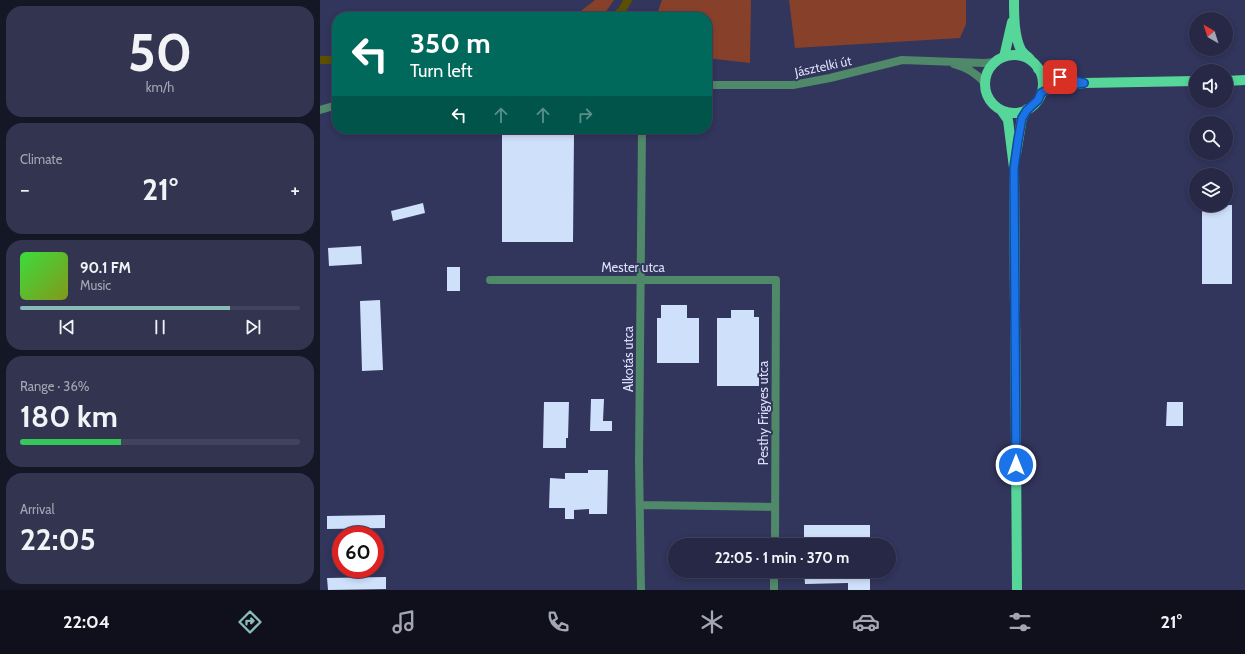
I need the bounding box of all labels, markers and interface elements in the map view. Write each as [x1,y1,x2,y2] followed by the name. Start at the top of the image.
[1189,12,1233,56] north arrow
[1189,12,1233,212] map controls
[128,21,192,84] text: 50
[410,26,491,60] text: 350 m
[344,28,396,80] icon: left
[792,52,853,80] street label: Jásztelki út
[410,60,473,82] text: Turn left
[1043,60,1077,94] pin
[1189,64,1233,108] button: sound
[1049,66,1071,88] icon: arrive
[146,79,174,95] text: km/h
[448,104,470,126] icon: left
[490,104,512,126] icon: ahead
[532,104,554,126] icon: ahead
[574,104,596,126] icon: right
[1189,116,1233,160] button: search
[20,151,62,167] text: Climate
[1189,168,1233,212] button: layers
[142,171,178,208] text: 21°
[20,176,30,203] text: −
[290,176,300,203] text: +
[80,259,131,277] text: 90.1 FM
[601,259,666,275] street label: Mester utca
[80,277,111,293] text: Music
[56,316,78,338] icon: previous
[149,316,171,338] icon: pause
[242,316,264,338] icon: next
[620,325,636,392] street label: Alkotás utca
[755,360,771,465] street label: Pesthy Frigyes utca
[20,378,89,394] text: Range · 36%
[20,398,118,435] text: 180 km
[995,444,1037,486] position arrow
[20,501,55,517] text: Arrival
[20,521,96,558] text: 22:05
[332,526,384,578] speed limit sign: 60
[715,549,849,567] text: 22:05 · 1 min · 370 m
[236,608,264,636] icon: directions
[390,608,418,636] icon: music
[544,608,572,636] icon: phone
[698,608,726,636] icon: climate
[852,608,880,636] icon: car
[1006,608,1034,636] icon: filters
[63,611,110,633] text: 22:04
[1161,611,1182,633] text: 21°

